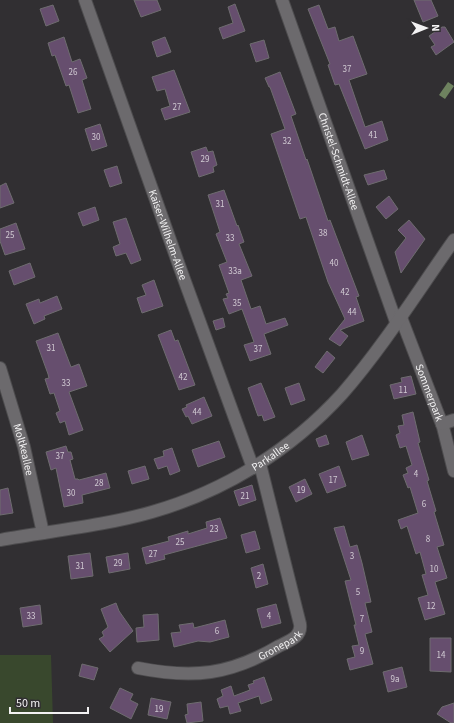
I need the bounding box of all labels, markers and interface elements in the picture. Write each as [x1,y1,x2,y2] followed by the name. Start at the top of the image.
[406,8,446,48] north arrow
[428,24,443,32] text: N
[343,63,352,76] house number: 37
[69,66,78,79] house number: 26
[173,101,182,114] house number: 27
[315,110,363,213] street label: Christel-Schmidt-Allee
[369,129,377,142] house number: 41
[92,131,101,144] house number: 30
[283,135,292,148] house number: 32
[201,153,210,166] house number: 29
[145,187,191,283] street label: Kaiser-Wilhelm-Allee
[216,198,224,211] house number: 31
[319,227,328,240] house number: 38
[6,229,15,242] house number: 25
[226,232,235,245] house number: 33
[330,257,339,270] house number: 40
[228,265,242,278] house number: 33a
[341,286,350,299] house number: 42
[233,297,242,310] house number: 35
[348,306,357,319] house number: 44
[47,342,55,355] house number: 31
[254,343,263,356] house number: 37
[412,362,448,424] street label: Sommerpark
[179,371,188,384] house number: 42
[62,377,71,390] house number: 33
[399,384,407,397] house number: 11
[193,406,202,419] house number: 44
[10,422,38,477] street label: Moltkeallee
[249,437,293,474] street label: Parkallee
[56,450,65,463] house number: 37
[414,468,419,481] house number: 4
[329,474,338,487] house number: 17
[95,477,104,490] house number: 28
[297,484,306,497] house number: 19
[67,487,76,500] house number: 30
[241,490,249,503] house number: 21
[422,498,427,511] house number: 6
[210,523,219,536] house number: 23
[426,533,431,546] house number: 8
[176,536,185,549] house number: 25
[149,548,158,561] house number: 27
[350,550,355,563] house number: 3
[114,557,123,570] house number: 29
[76,560,84,573] house number: 31
[430,563,439,576] house number: 10
[257,570,262,583] house number: 2
[356,586,361,599] house number: 5
[427,600,436,613] house number: 12
[27,610,36,623] house number: 33
[267,610,272,623] house number: 4
[360,613,365,626] house number: 7
[215,625,220,638] house number: 6
[255,627,306,664] street label: Gronepark
[360,645,365,658] house number: 9
[437,649,446,662] house number: 14
[390,673,400,686] house number: 9a
[10,689,88,715] scale bar
[16,695,40,712] text: 50 m
[155,703,164,716] house number: 19

